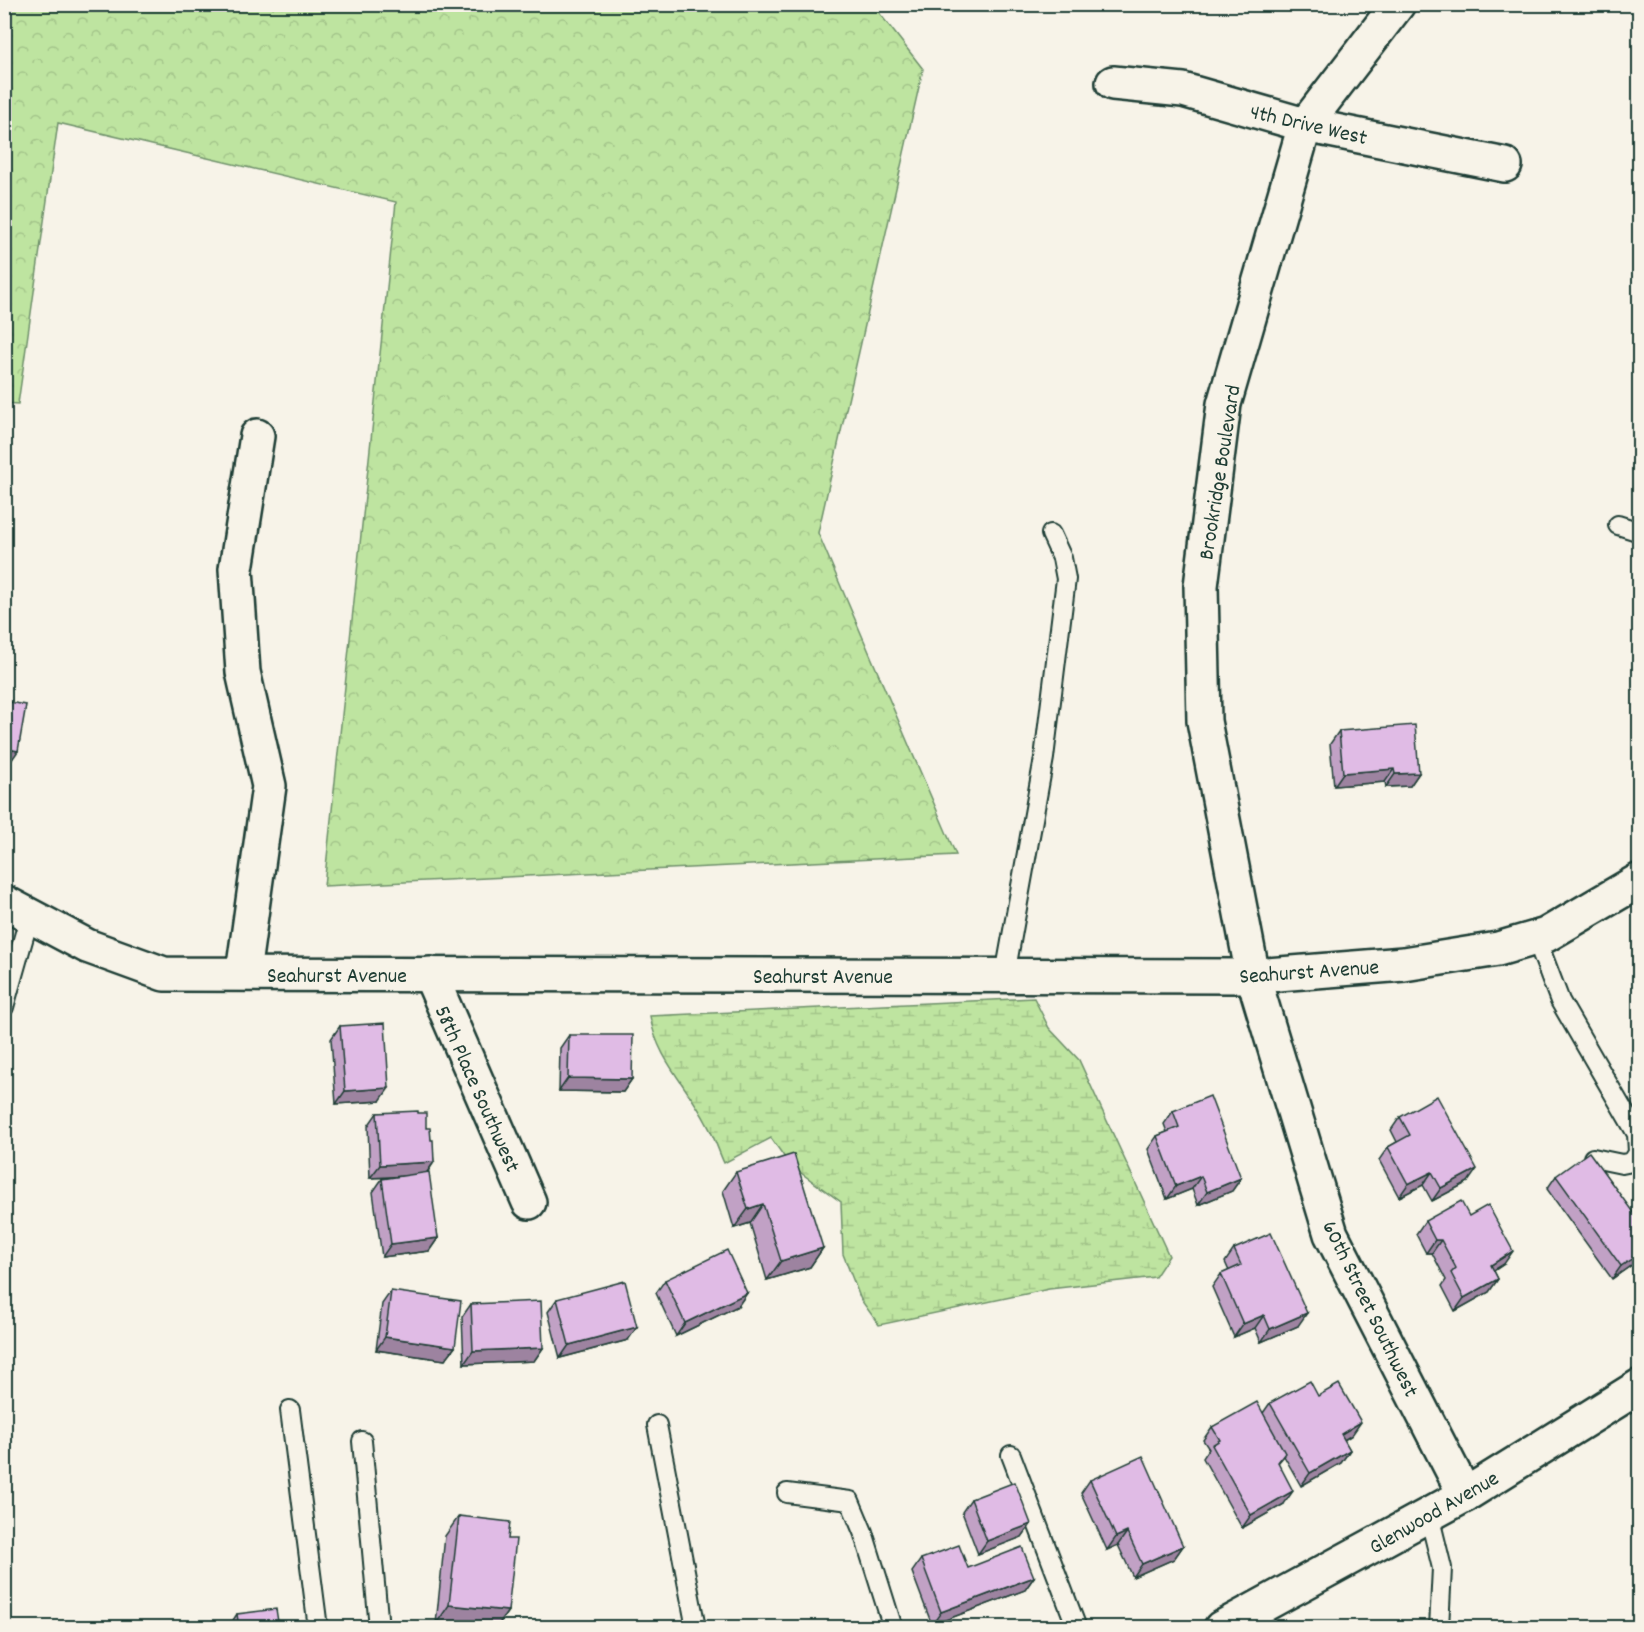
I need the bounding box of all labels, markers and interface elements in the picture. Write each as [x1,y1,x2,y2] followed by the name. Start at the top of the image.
[1247,98,1370,155] street label: 4th Drive West
[1192,383,1251,562] street label: Brookridge Boulevard
[1238,953,1380,994] street label: Seahurst Avenue
[267,962,407,993] street label: Seahurst Avenue
[753,963,893,994] street label: Seahurst Avenue
[425,1001,527,1178] street label: 58th Place Southwest
[1313,1216,1425,1403] street label: 60th Street Southwest
[1364,1464,1506,1564] street label: Glenwood Avenue

